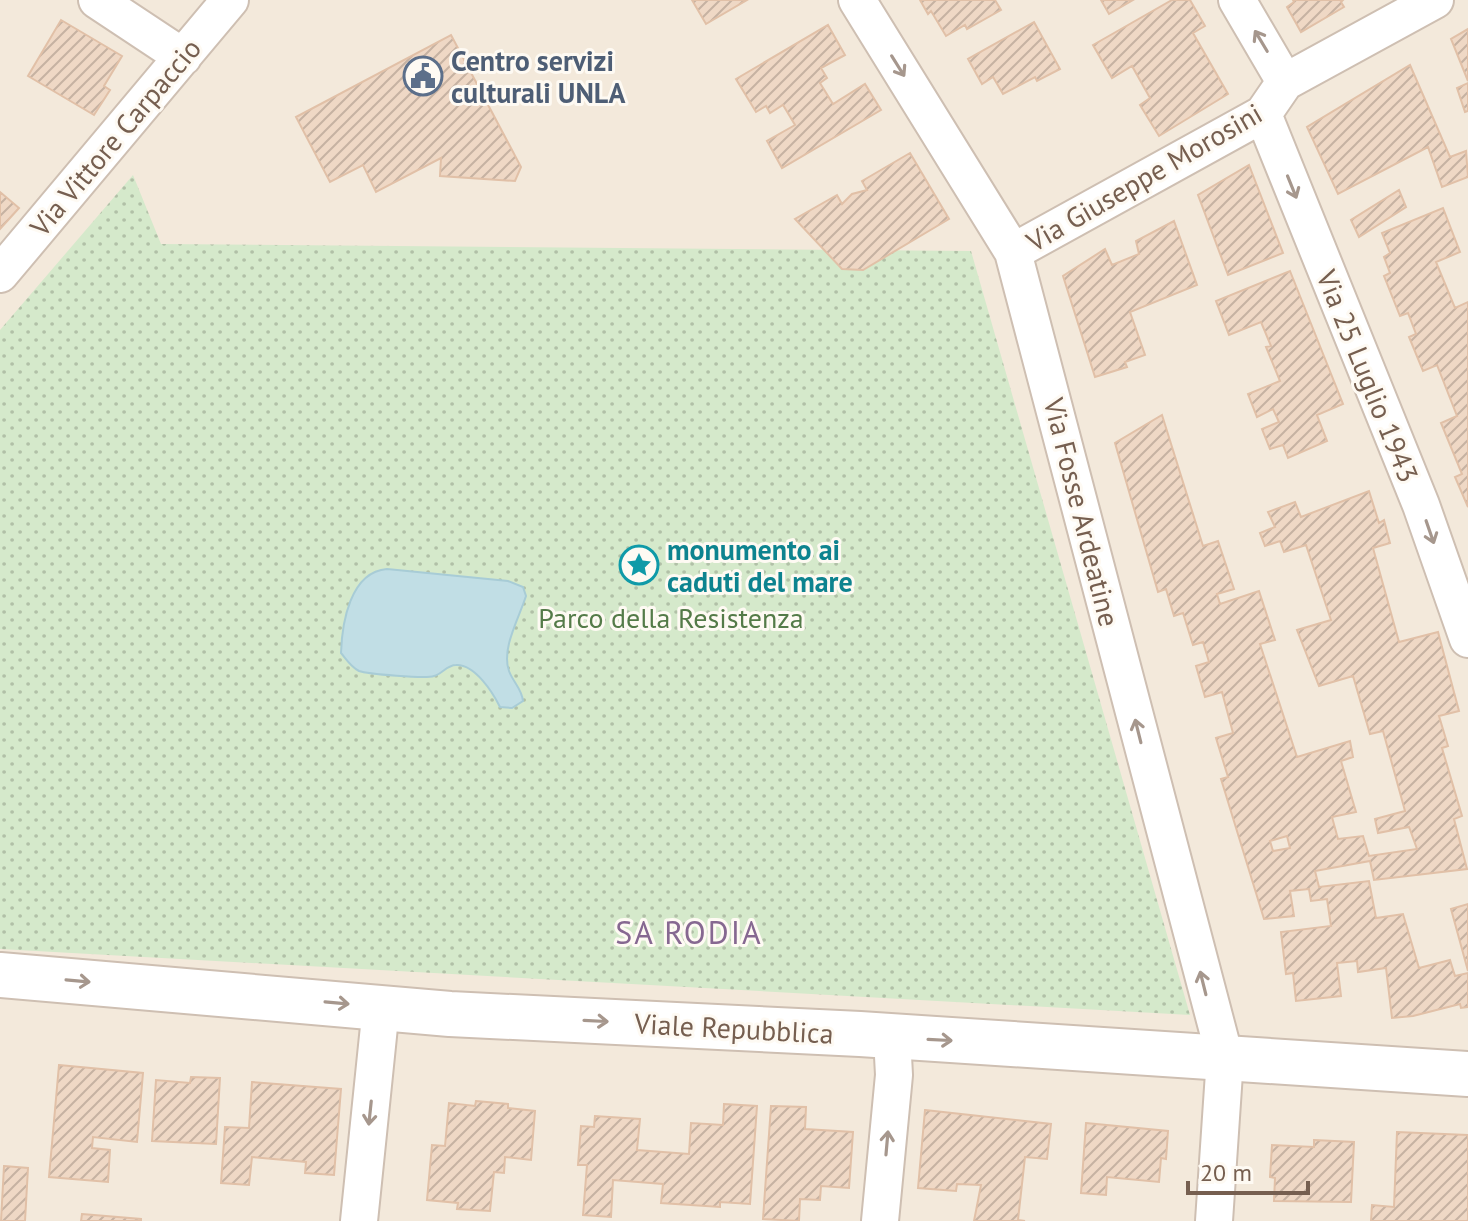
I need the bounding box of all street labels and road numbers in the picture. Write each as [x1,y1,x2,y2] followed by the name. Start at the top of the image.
[21,30,209,244] street label: Via Vittore Carpaccio
[1019,94,1269,260] street label: Via Giuseppe Morosini
[1308,263,1427,488] street label: Via 25 Luglio 1943
[1035,393,1128,630] street label: Via Fosse Ardeatine
[632,1004,835,1052] street label: Viale Repubblica

